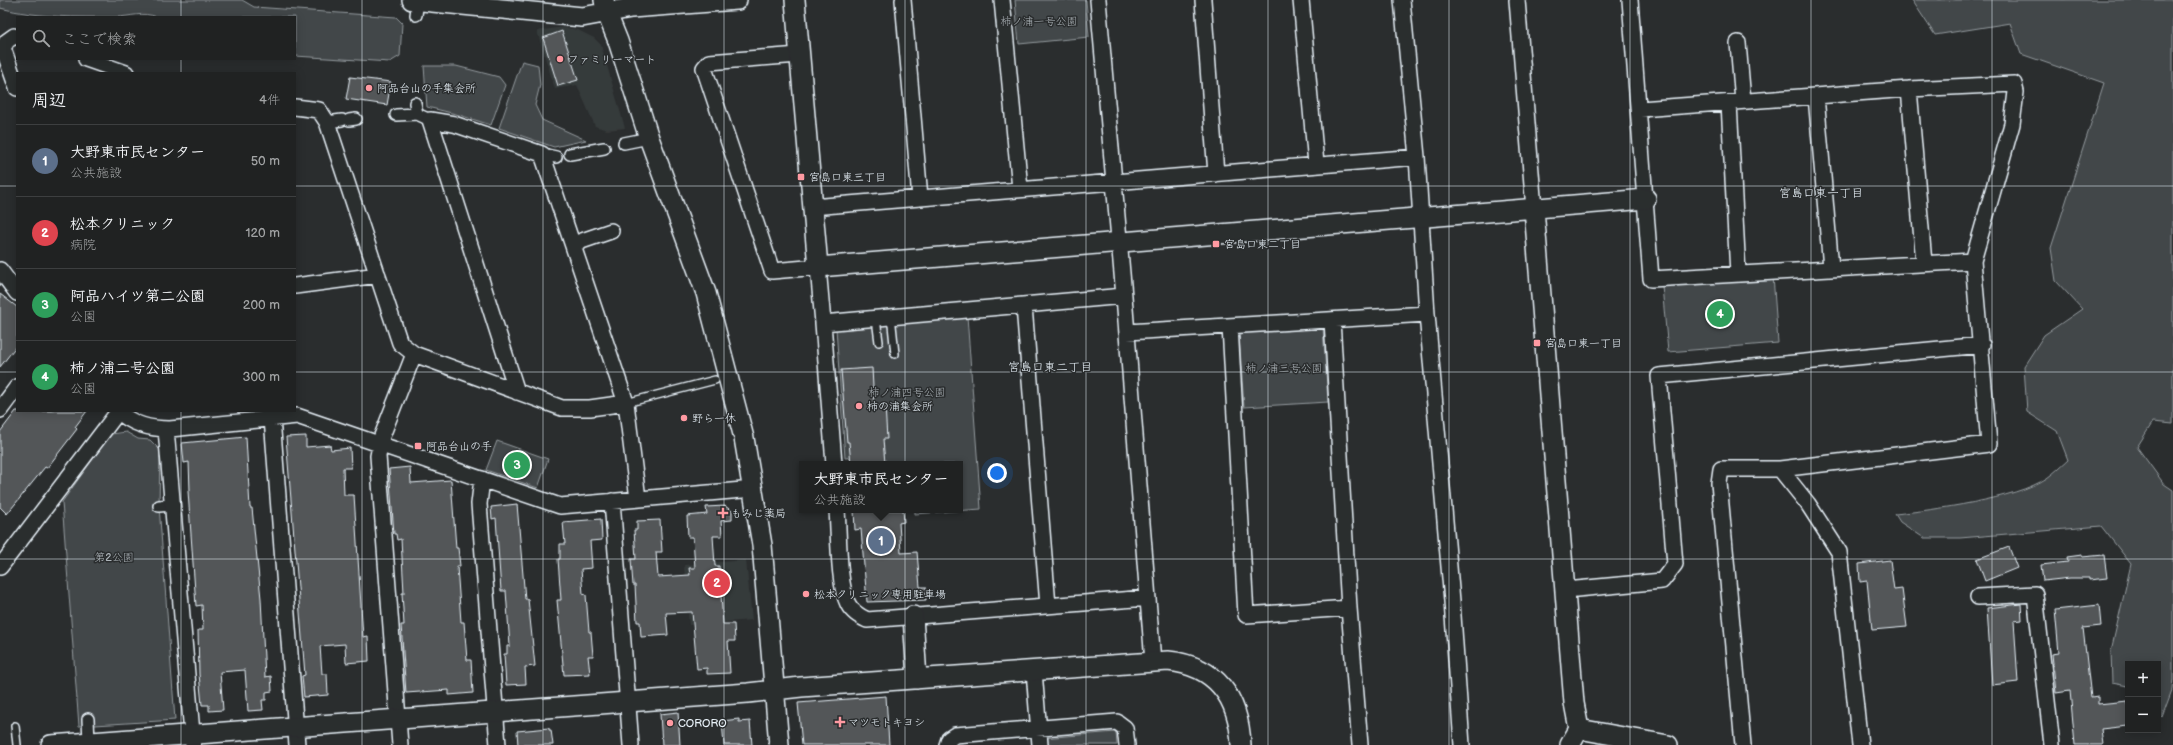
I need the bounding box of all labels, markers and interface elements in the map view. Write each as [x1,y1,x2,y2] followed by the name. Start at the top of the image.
[1001,15,1078,28] park label: 柿ノ浦一号公園
[16,16,296,60] search box
[30,27,52,49] icon: search
[62,30,137,49] text: ここで検索
[568,53,656,66] place label: ファミリーマート
[555,54,565,64] marker: ファミリーマート
[377,82,476,95] place label: 阿品台山の手集会所
[364,83,374,93] marker: 阿品台山の手集会所
[32,91,66,111] text: 周辺
[259,92,280,108] text: 4件
[70,143,205,162] text: 大野東市民センター
[42,153,48,169] text: 1
[251,153,280,169] text: 50 m
[70,165,122,181] text: 公共施設
[809,171,886,184] place label: 宮島口東三丁目
[796,172,806,182] marker: 宮島口東三丁目
[1779,186,1863,201] district label: 宮島口東一丁目
[70,215,175,234] text: 松本クリニック
[41,225,49,241] text: 2
[245,225,280,241] text: 120 m
[70,237,96,253] text: 病院
[1224,238,1301,251] place label: 宮島口東二丁目
[1211,239,1221,249] marker: 宮島口東二丁目
[70,287,205,306] text: 阿品ハイツ第二公園
[41,297,49,313] text: 3
[243,297,280,313] text: 200 m
[1707,299,1733,329] pin: 4
[70,309,96,325] text: 公園
[1545,337,1622,350] place label: 宮島口東一丁目
[1532,338,1542,348] marker: 宮島口東一丁目
[70,359,175,378] text: 柿ノ浦二号公園
[1008,360,1092,375] district label: 宮島口東二丁目
[1246,362,1323,375] park label: 柿ノ浦三号公園
[41,369,49,385] text: 4
[242,369,280,385] text: 300 m
[70,381,96,397] text: 公園
[869,386,946,399] park label: 柿ノ浦四号公園
[867,400,933,413] place label: 柿の浦集会所
[854,401,864,411] marker: 柿の浦集会所
[692,412,736,425] place label: 野ら一休
[679,413,689,423] marker: 野ら一休
[426,440,492,453] place label: 阿品台山の手
[413,441,423,451] marker: 阿品台山の手
[504,450,530,480] pin: 3
[799,461,963,513] popup
[987,463,1007,483] your location
[813,470,949,489] text: 大野東市民センター
[813,492,866,508] text: 公共施設
[731,507,786,520] place label: もみじ薬局
[718,508,728,518] marker: もみじ薬局
[868,526,894,556] pin: 1
[94,551,134,564] park label: 第2公園
[704,568,730,598] pin: 2
[814,588,946,601] place label: 松本クリニック専用駐車場
[801,589,811,599] marker: 松本クリニック専用駐車場
[2125,661,2161,733] map controls
[2125,661,2161,697] button: +
[2125,697,2161,733] button: −
[848,716,925,729] place label: マツモトキヨシ
[678,717,727,730] place label: CORORO
[835,717,845,727] marker: マツモトキヨシ
[665,718,675,728] marker: CORORO

